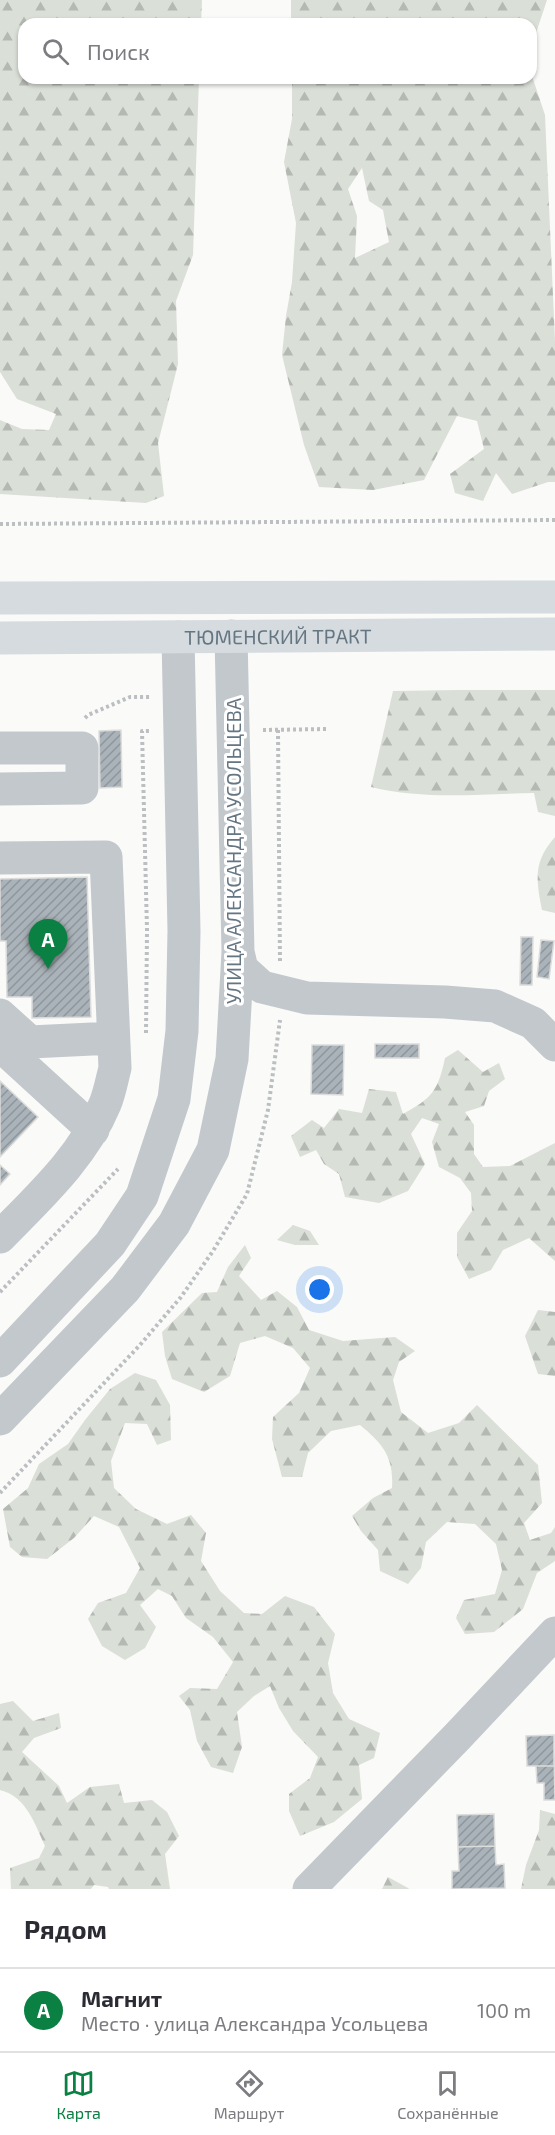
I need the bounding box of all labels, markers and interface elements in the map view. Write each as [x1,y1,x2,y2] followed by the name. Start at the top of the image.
[18,18,537,84] search box
[39,35,72,68] icon: search
[87,38,150,64] text: Поиск
[184,623,372,649] street label: ТЮМЕНСКИЙ ТРАКТ
[221,697,245,1004] street label: УЛИЦА АЛЕКСАНДРА УСОЛЬЦЕВА
[28,920,68,969] pin: A
[305,1275,334,1304] your location
[24,1913,107,1944] text: Рядом
[81,1985,162,2011] text: Магнит
[37,1998,50,2022] text: A
[477,1998,531,2022] text: 100 m
[81,2011,428,2035] text: Место · улица Александра Усольцева
[56,2067,101,2122] tab: Карта
[214,2067,284,2122] tab: Маршрут
[397,2067,499,2122] tab: Сохранённые

